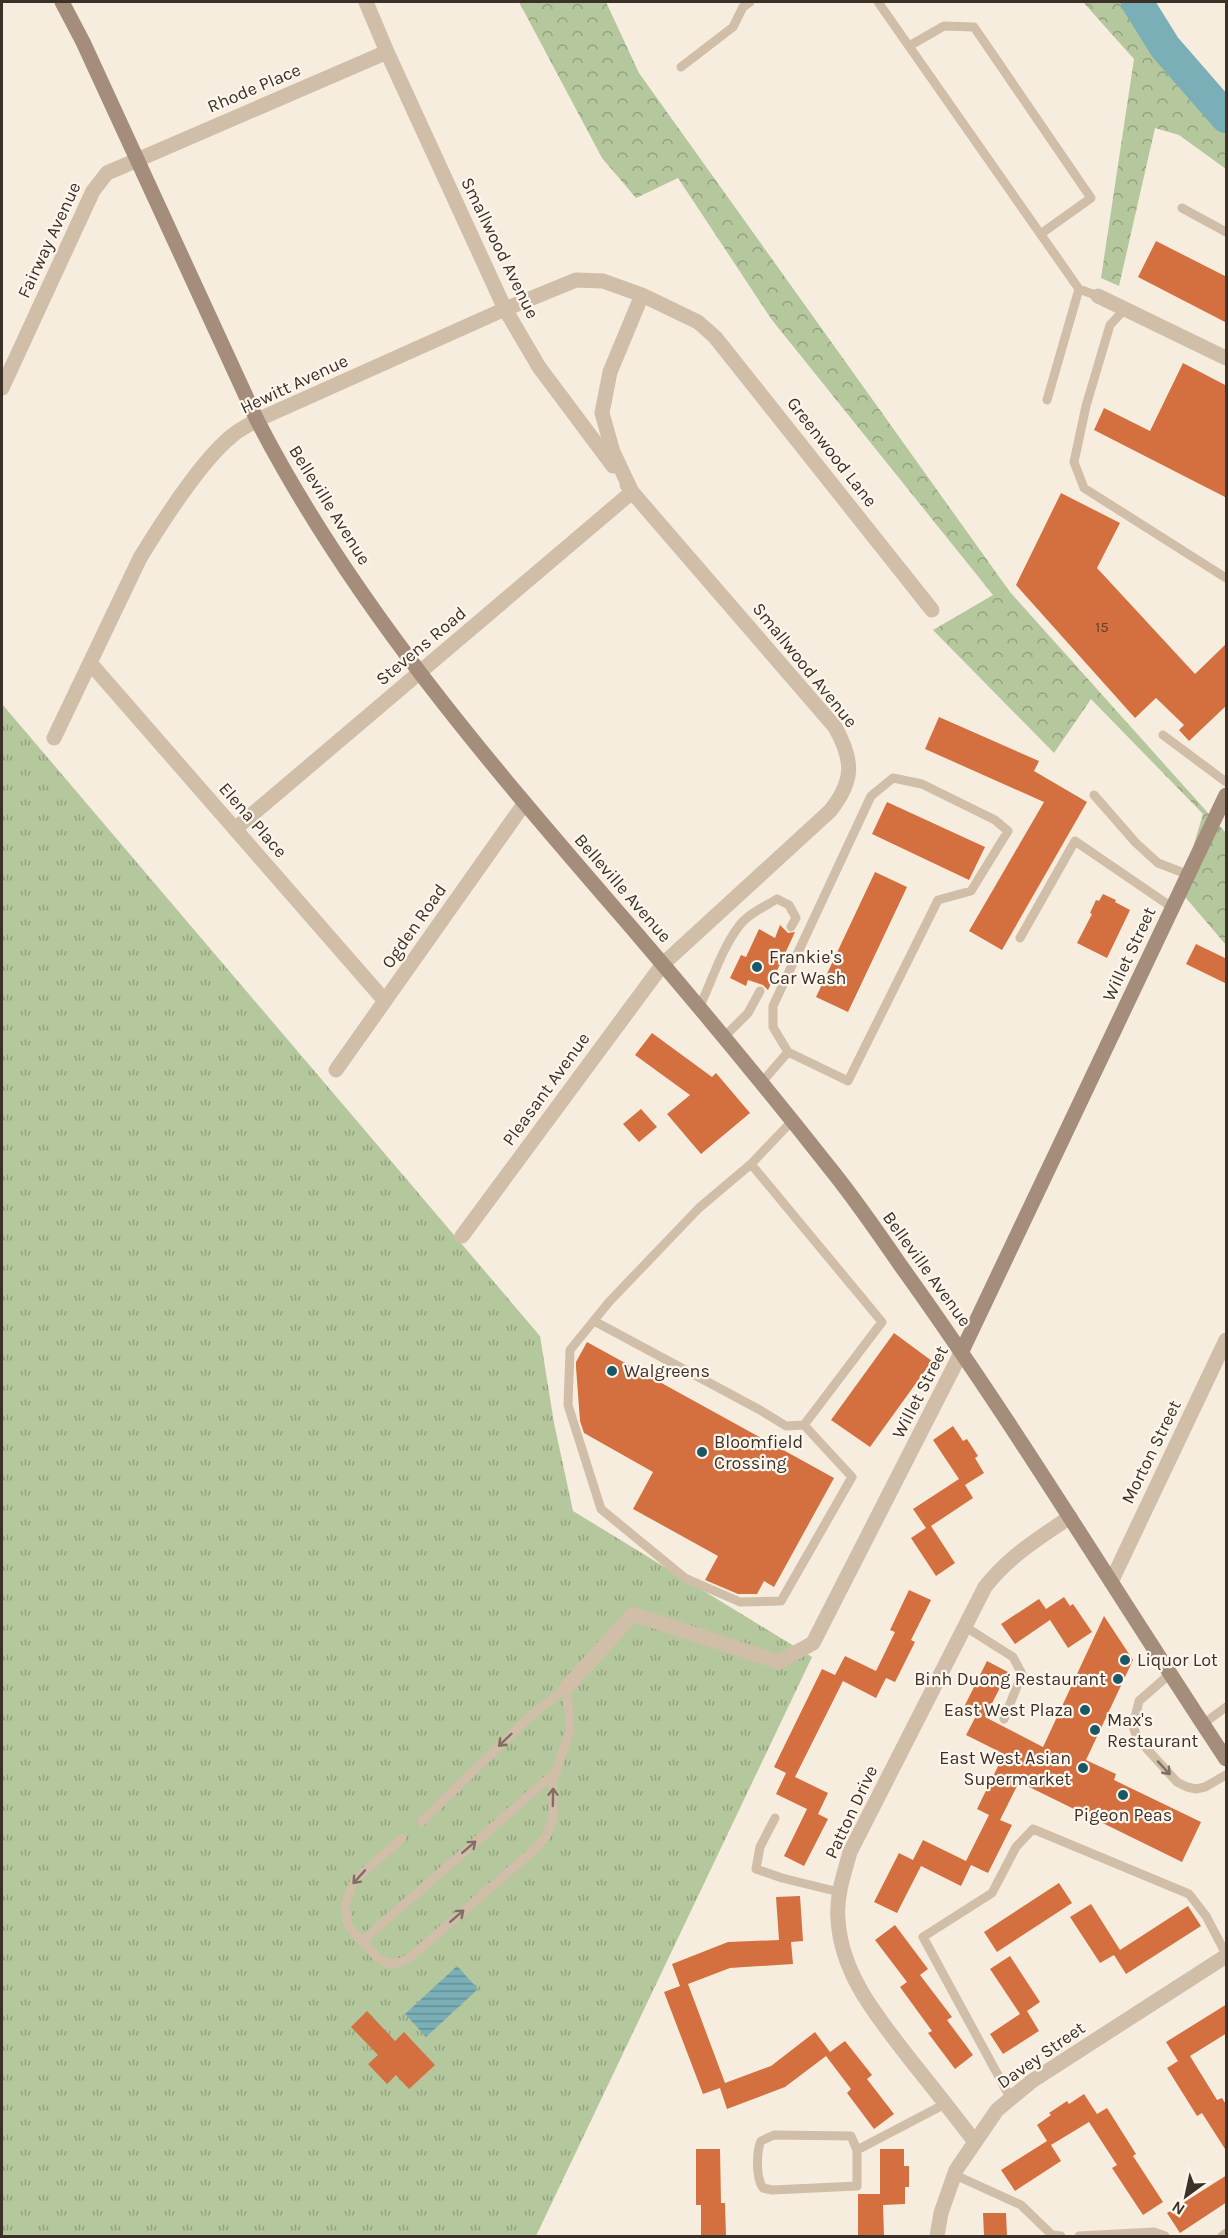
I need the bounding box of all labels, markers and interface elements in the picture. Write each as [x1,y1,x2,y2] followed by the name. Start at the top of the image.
[204,58,304,118] street label: Rhode Place
[456,174,544,322] street label: Smallwood Avenue
[12,178,86,302] street label: Fairway Avenue
[236,349,352,419] street label: Hewitt Avenue
[782,393,882,511] street label: Greenwood Lane
[284,441,376,569] street label: Belleville Avenue
[748,598,862,732] street label: Smallwood Avenue
[371,602,471,690] street label: Stevens Road
[1095,618,1109,636] house number: 15
[214,778,292,862] street label: Elena Place
[570,829,676,947] street label: Belleville Avenue
[377,879,451,973] street label: Ogden Road
[1098,903,1160,1005] street label: Willet Street
[769,946,846,989] place label: Frankie's Car Wash
[750,960,764,974] marker: Frankie's Car Wash
[498,1028,594,1150] street label: Pleasant Avenue
[878,1207,976,1331] street label: Belleville Avenue
[887,1342,953,1442] street label: Willet Street
[624,1360,710,1382] place label: Walgreens
[605,1364,619,1378] marker: Walgreens
[1116,1396,1186,1507] street label: Morton Street
[714,1431,803,1474] place label: Bloomfield Crossing
[695,1445,709,1459] marker: Bloomfield Crossing
[1137,1649,1218,1671] place label: Liquor Lot
[1118,1653,1132,1667] marker: Liquor Lot
[914,1668,1106,1690] place label: Binh Duong Restaurant
[1111,1672,1125,1686] marker: Binh Duong Restaurant
[944,1699,1073,1721] place label: East West Plaza
[1078,1703,1092,1717] marker: East West Plaza
[1107,1709,1199,1752] place label: Max's Restaurant
[1088,1723,1102,1737] marker: Max's Restaurant
[498,1733,513,1748] one-way arrow
[939,1747,1071,1790] place label: East West Asian Supermarket
[1157,1760,1171,1775] one-way arrow
[1076,1761,1090,1775] marker: East West Asian Supermarket
[820,1762,882,1862] street label: Patton Drive
[547,1787,559,1807] one-way arrow
[1116,1788,1130,1802] marker: Pigeon Peas
[1074,1804,1172,1826] place label: Pigeon Peas
[461,1840,476,1854] one-way arrow
[352,1869,366,1884] one-way arrow
[449,1909,464,1923] one-way arrow
[993,2017,1089,2093] street label: Davey Street
[1156,2166,1216,2226] north arrow
[1168,2197,1188,2219] text: N

